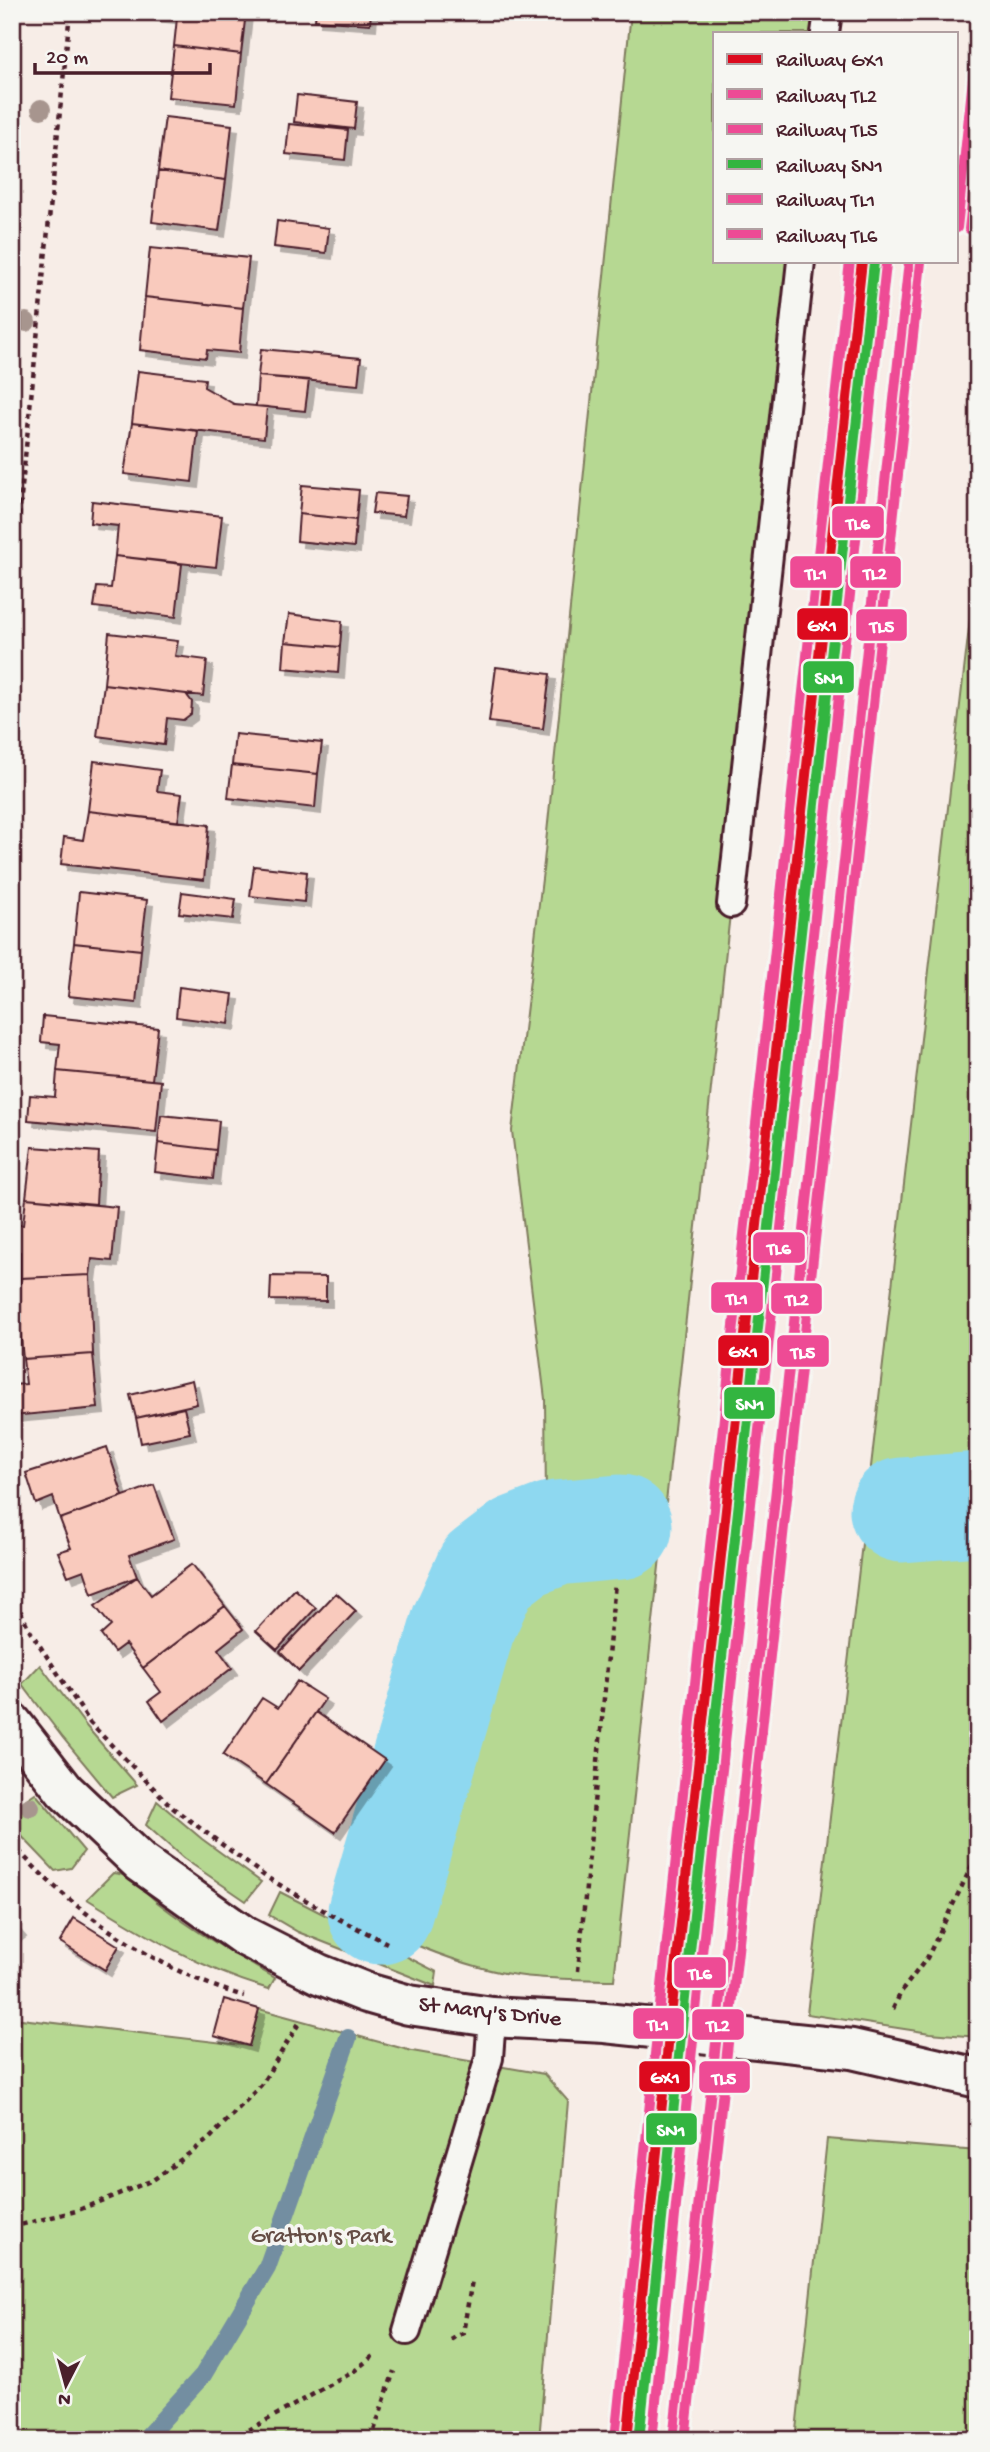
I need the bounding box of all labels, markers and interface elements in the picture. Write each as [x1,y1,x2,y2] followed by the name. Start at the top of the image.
[35,32,210,76] scale bar
[713,32,958,262] legend
[46,47,88,72] text: 20 m
[776,50,884,75] text: Railway GX1
[776,86,877,111] text: Railway TL2
[776,120,878,145] text: Railway TL5
[776,156,883,181] text: Railway SN1
[776,190,875,215] text: Railway TL1
[776,226,878,251] text: Railway TL6
[831,505,885,539] line badge: TL6
[844,514,870,537] text: TL6
[789,555,843,589] line badge: TL1
[849,555,902,589] line badge: TL2
[803,564,827,587] text: TL1
[861,564,887,587] text: TL2
[796,607,849,641] line badge: GX1
[855,608,908,642] line badge: TL5
[807,616,837,639] text: GX1
[868,617,894,640] text: TL5
[802,660,855,694] line badge: SN1
[815,669,843,692] text: SN1
[752,1231,806,1264] line badge: TL6
[765,1239,791,1262] text: TL6
[710,1281,764,1314] line badge: TL1
[770,1282,823,1315] line badge: TL2
[724,1289,748,1312] text: TL1
[783,1290,809,1313] text: TL2
[717,1334,770,1367] line badge: GX1
[776,1334,830,1368] line badge: TL5
[728,1342,758,1365] text: GX1
[789,1343,815,1366] text: TL5
[723,1386,776,1420] line badge: SN1
[736,1395,764,1418] text: SN1
[673,1956,727,1989] line badge: TL6
[686,1964,712,1987] text: TL6
[417,1992,564,2034] street label: St Mary's Drive
[632,2007,685,2040] line badge: TL1
[691,2008,745,2041] line badge: TL2
[645,2015,669,2038] text: TL1
[704,2016,730,2039] text: TL2
[638,2060,691,2093] line badge: GX1
[698,2060,751,2094] line badge: TL5
[650,2068,680,2091] text: GX1
[710,2069,736,2092] text: TL5
[645,2112,698,2146] line badge: SN1
[657,2121,685,2144] text: SN1
[251,2224,394,2251] park label: Gratton's Park
[32,2350,102,2420] north arrow
[57,2386,72,2411] text: N

